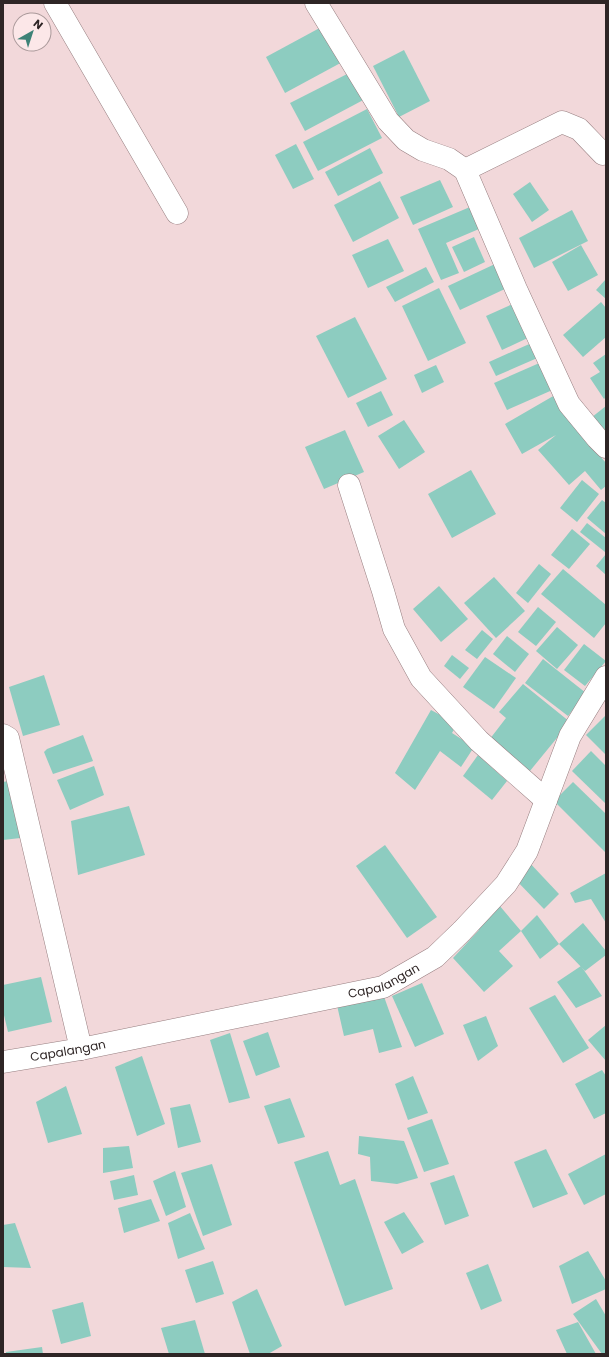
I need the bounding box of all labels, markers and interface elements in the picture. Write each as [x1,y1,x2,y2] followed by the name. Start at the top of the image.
[12,12,52,52] north arrow
[30,15,47,33] text: N
[346,959,422,1002] street label: Capalangan
[29,1035,107,1065] street label: Capalangan

